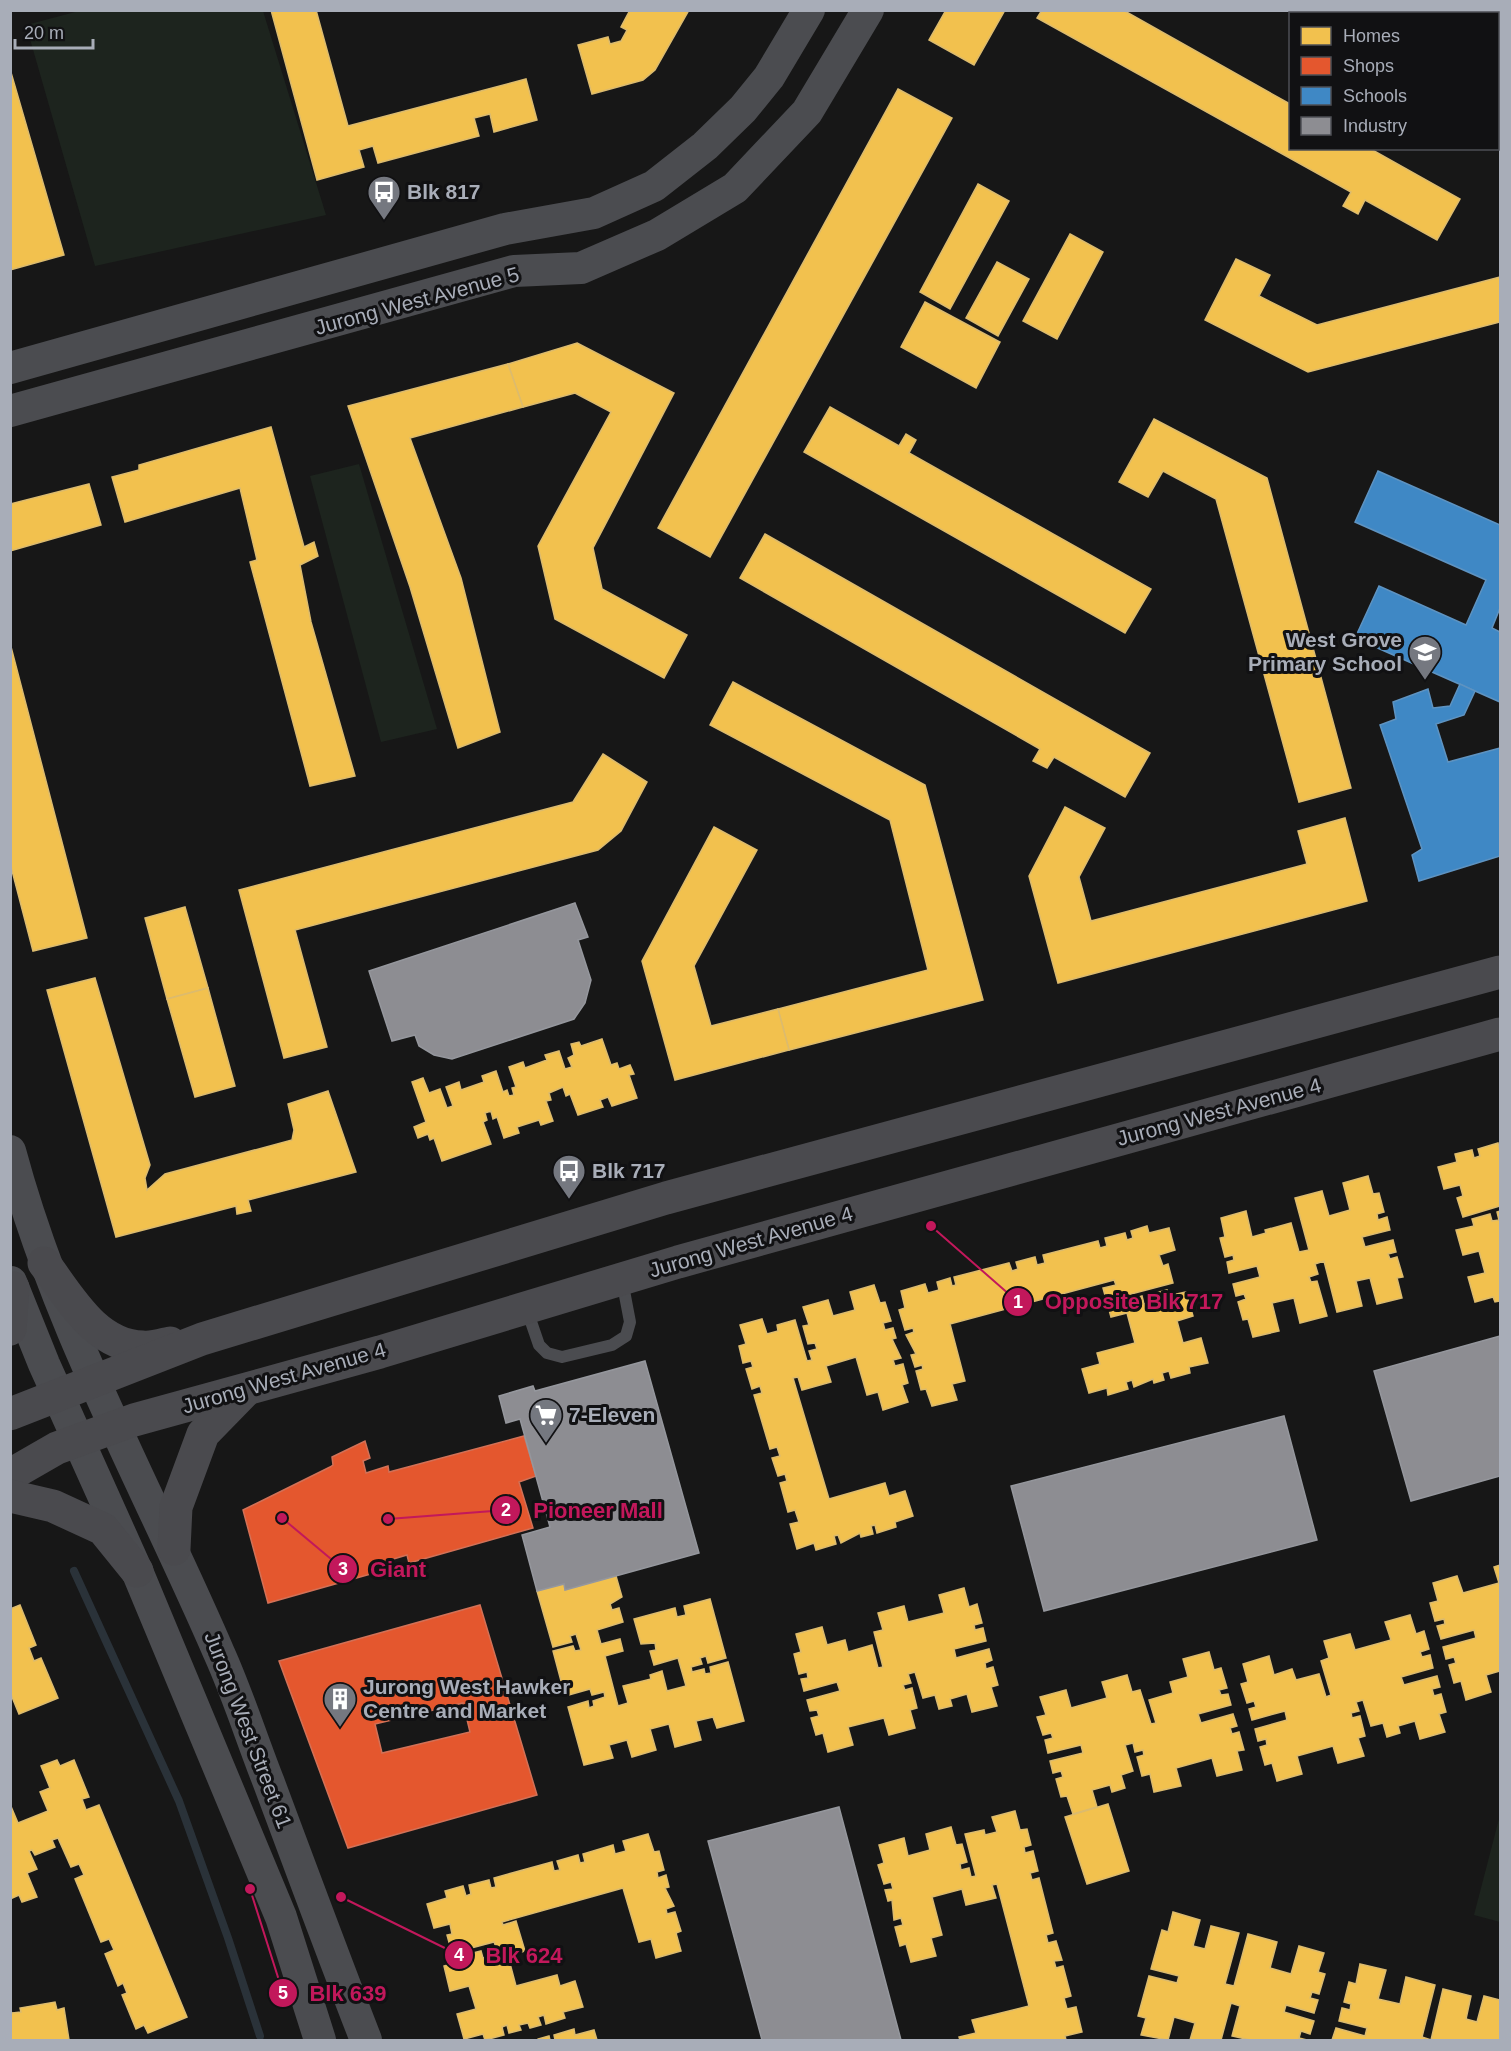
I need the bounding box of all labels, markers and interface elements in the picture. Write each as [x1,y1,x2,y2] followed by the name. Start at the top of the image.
[15,12,93,50] scale bar
[1289,12,1499,150] legend
[24,23,64,43] text: 20 m
[1343,26,1400,46] text: Homes
[1343,56,1394,76] text: Shops
[1343,86,1407,106] text: Schools
[1343,116,1407,136] text: Industry
[366,174,402,221] bus stop icon: Blk 817
[407,180,481,203] place label: Blk 817
[312,262,522,339] street label: Jurong West Avenue 5
[1248,628,1402,675] place label: West Grove Primary School
[1407,634,1443,681] school or university icon: West Grove Primary School
[1114,1073,1324,1150] street label: Jurong West Avenue 4
[551,1153,587,1200] bus stop icon: Blk 717
[592,1159,666,1182] place label: Blk 717
[646,1201,856,1282] street label: Jurong West Avenue 4
[1003,1282,1235,1322] callout: Opposite Blk 717
[1045,1289,1223,1314] text: Opposite Blk 717
[1013,1292,1023,1312] text: 1
[179,1337,389,1418] street label: Jurong West Avenue 4
[528,1397,564,1444] supermarket icon: 7-Eleven
[569,1403,655,1426] place label: 7-Eleven
[491,1490,675,1530] callout: Pioneer Mall
[533,1498,663,1523] text: Pioneer Mall
[501,1500,511,1520] text: 2
[328,1549,438,1589] callout: Giant
[370,1557,427,1582] text: Giant
[338,1559,348,1579] text: 3
[200,1628,297,1831] street label: Jurong West Street 61
[363,1675,570,1722] place label: Jurong West Hawker Centre and Market
[322,1681,358,1728] building icon: Jurong West Hawker Centre and Market
[444,1935,575,1975] callout: Blk 624
[485,1943,563,1968] text: Blk 624
[454,1945,464,1965] text: 4
[268,1973,399,2013] callout: Blk 639
[309,1981,387,2006] text: Blk 639
[278,1983,288,2003] text: 5

